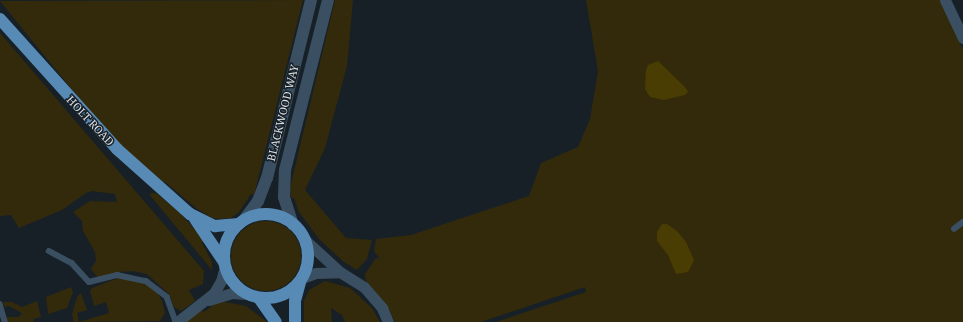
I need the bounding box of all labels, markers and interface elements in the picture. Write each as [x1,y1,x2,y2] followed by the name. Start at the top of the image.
[265,63,301,163] street label: BLACKWOOD WAY
[64,93,116,149] street label: HOLT ROAD

